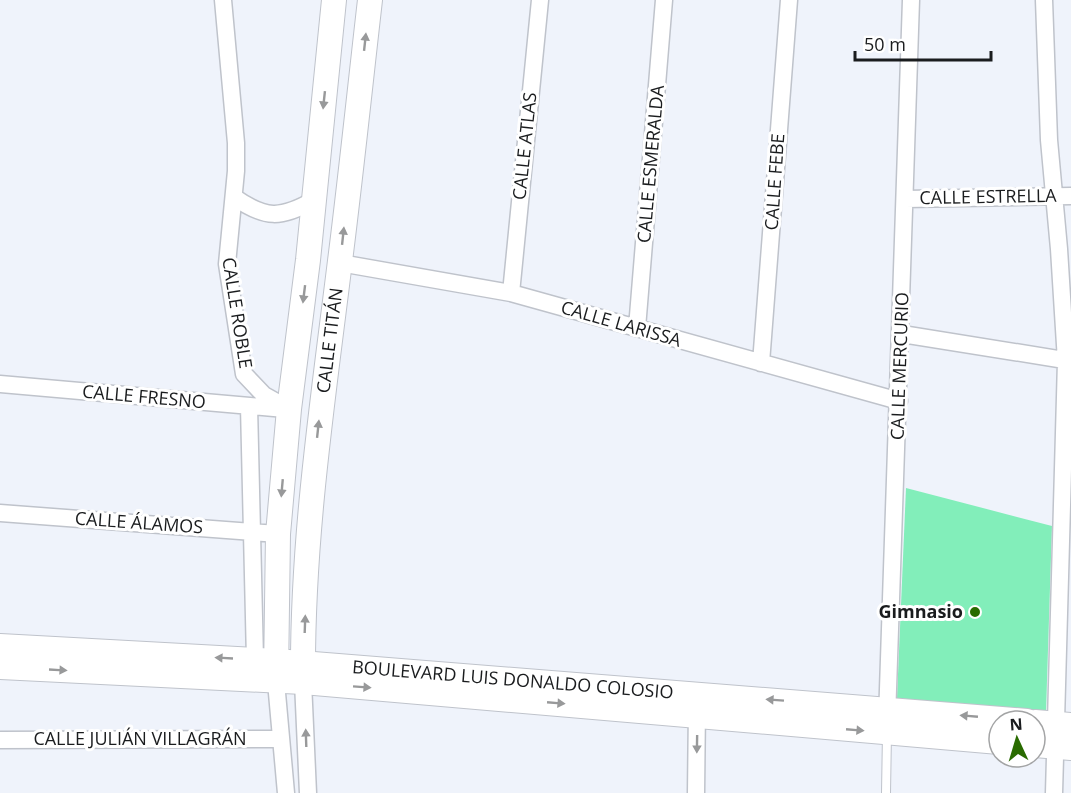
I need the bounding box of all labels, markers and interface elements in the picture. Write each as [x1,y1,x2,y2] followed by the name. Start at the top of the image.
[855,24,992,62] scale bar
[864,32,906,56] text: 50 m
[360,33,370,52] one-way arrow
[631,83,669,244] street label: CALLE ESMERALDA
[319,91,329,110] one-way arrow
[506,91,542,201] street label: CALLE ATLAS
[759,133,789,231] street label: CALLE FEBE
[919,183,1057,209] street label: CALLE ESTRELLA
[338,226,348,245] one-way arrow
[217,255,259,370] street label: CALLE ROBLE
[299,284,308,303] one-way arrow
[311,286,348,394] street label: CALLE TITÁN
[884,292,914,440] street label: CALLE MERCURIO
[558,294,685,352] street label: CALLE LARISSA
[81,379,207,413] street label: CALLE FRESNO
[313,420,323,439] one-way arrow
[277,478,287,497] one-way arrow
[74,506,204,538] street label: CALLE ÁLAMOS
[879,599,963,623] place label: Gimnasio
[968,605,982,619] marker: Gimnasio
[300,614,309,633] one-way arrow
[214,653,233,663] one-way arrow
[351,654,674,704] street label: BOULEVARD LUIS DONALDO COLOSIO
[49,666,68,675] one-way arrow
[352,682,371,692] one-way arrow
[765,695,784,705] one-way arrow
[547,698,566,708] one-way arrow
[987,709,1047,769] north arrow
[960,711,979,721] one-way arrow
[1009,713,1023,735] text: N
[845,725,864,734] one-way arrow
[33,726,247,750] street label: CALLE JULIÁN VILLAGRÁN
[301,728,310,747] one-way arrow
[692,734,702,753] one-way arrow

